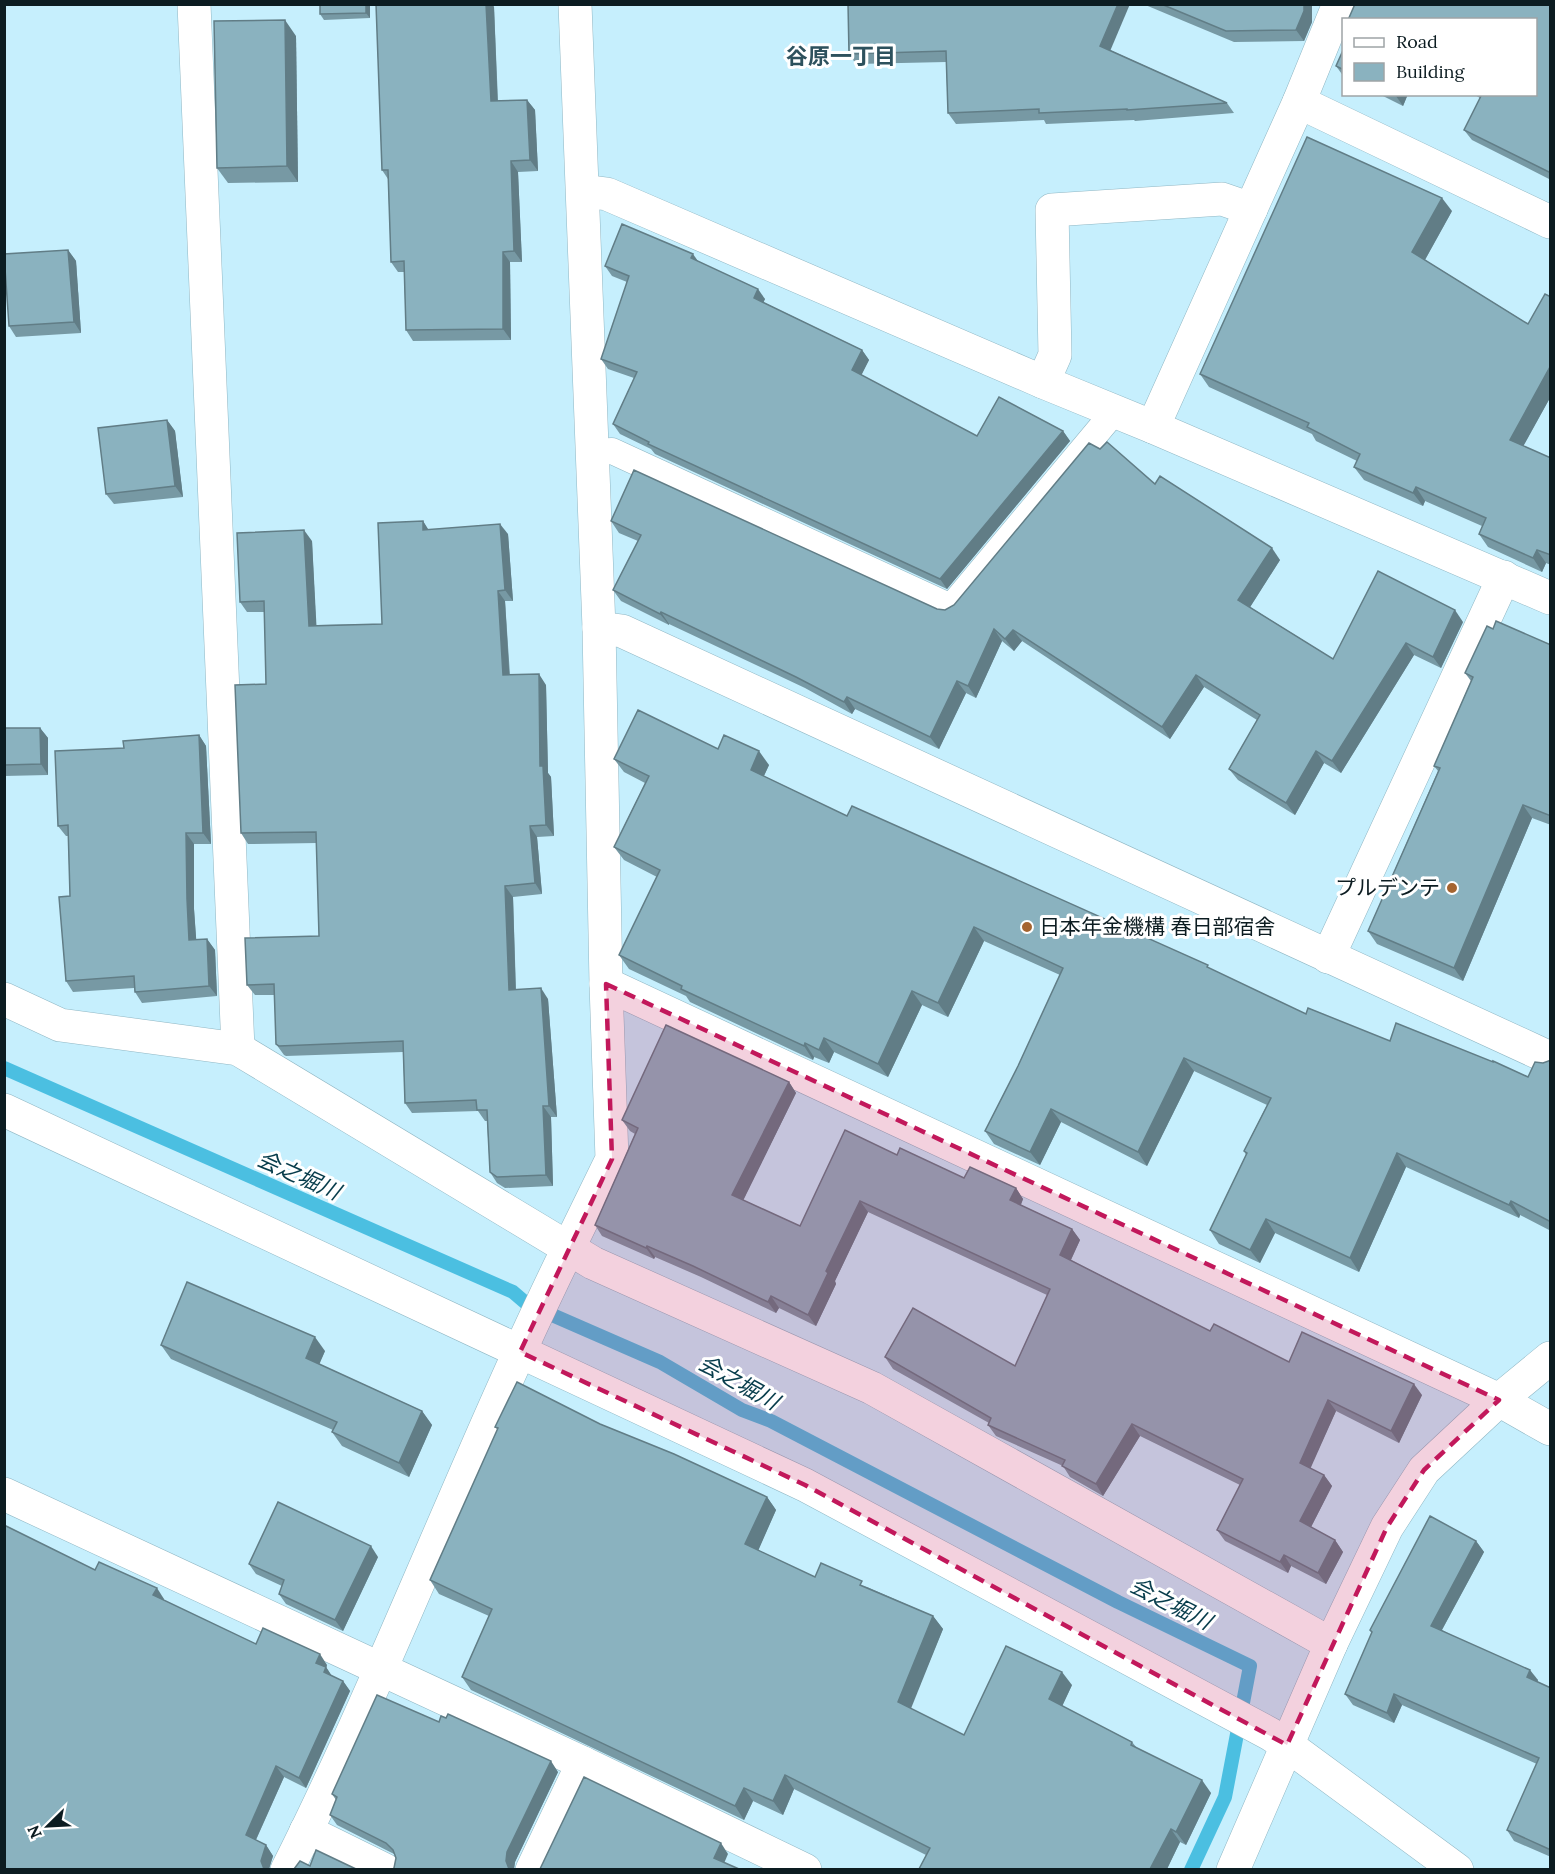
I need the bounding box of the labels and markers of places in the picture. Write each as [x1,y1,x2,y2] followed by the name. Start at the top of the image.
[1335,874,1440,901] place label: プルデンテ
[1445,881,1459,895] marker: プルデンテ
[1039,913,1276,940] place label: 日本年金機構 春日部宿舎
[1020,920,1034,934] marker: 日本年金機構 春日部宿舎

